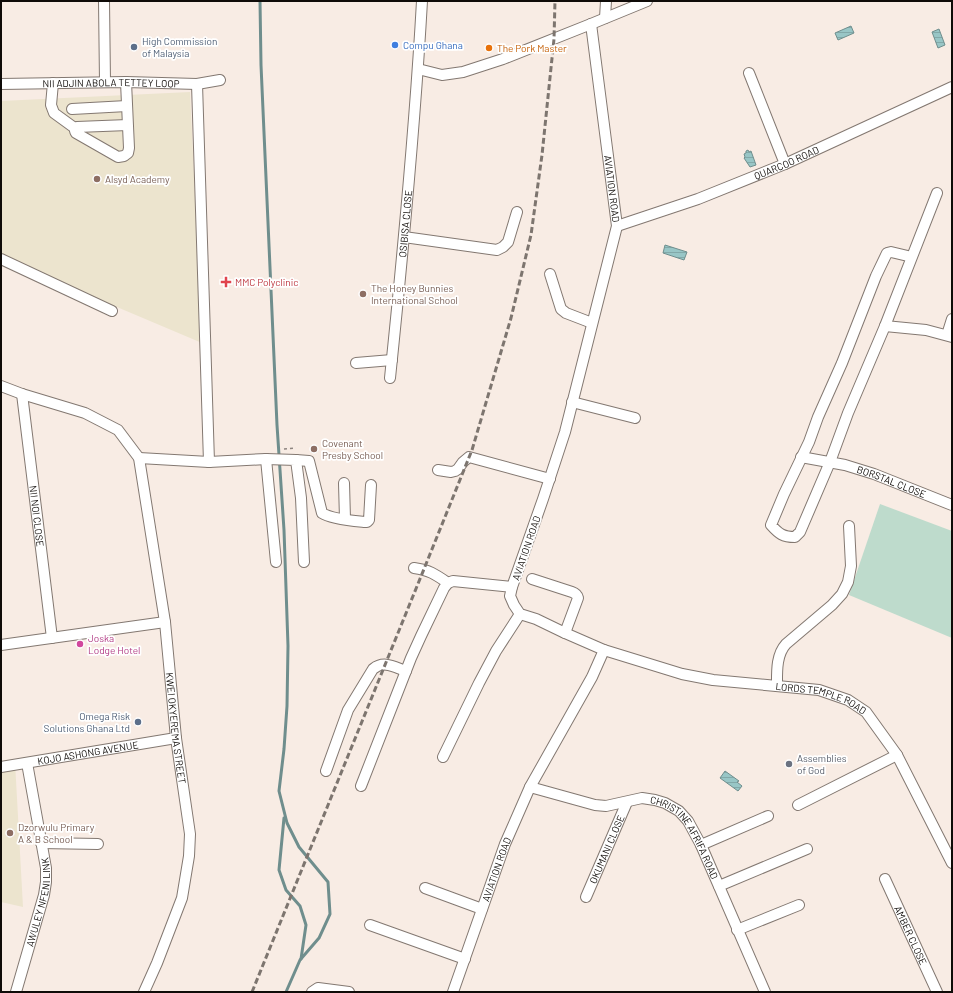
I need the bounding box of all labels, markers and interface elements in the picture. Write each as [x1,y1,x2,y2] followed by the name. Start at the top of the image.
[142,35,217,59] place label: High Commission of Malaysia
[403,39,463,51] place label: Compu Ghana
[390,40,400,50] marker: Compu Ghana
[129,42,139,52] marker: High Commission of Malaysia
[497,42,567,54] place label: The Pork Master
[484,43,494,53] marker: The Pork Master
[42,76,180,90] street label: NII ADJIN ABOLA TETTEY LOOP
[752,143,821,182] street label: QUARCOO ROAD
[602,154,622,223] street label: AVIATION ROAD
[105,173,170,185] place label: Alsyd Academy
[92,174,102,184] marker: Alsyd Academy
[396,190,414,258] street label: OSIBISA CLOSE
[220,276,232,288] marker: MMC Polyclinic
[235,276,299,288] place label: MMC Polyclinic
[371,282,458,306] place label: The Honey Bunnies International School
[358,289,368,299] marker: The Honey Bunnies International School
[322,437,383,461] place label: Covenant Presby School
[309,444,319,454] marker: Covenant Presby School
[855,463,928,500] street label: BORSTAL CLOSE
[27,485,47,547] street label: NII NOI CLOSE
[509,514,543,582] street label: AVIATION ROAD
[88,632,140,656] place label: Joska Lodge Hotel
[75,639,85,649] marker: Joska Lodge Hotel
[164,672,189,785] street label: KWEI OKYEREMA STREET
[775,680,869,717] street label: LORDS TEMPLE ROAD
[44,710,130,734] place label: Omega Risk Solutions Ghana Ltd
[133,717,143,727] marker: Omega Risk Solutions Ghana Ltd
[36,738,139,767] street label: KOJO ASHONG AVENUE
[797,752,847,776] place label: Assemblies of God
[784,759,794,769] marker: Assemblies of God
[649,793,721,881] street label: CHRISTINE AFRIFA ROAD
[587,813,627,885] street label: OKUMANI CLOSE
[18,821,95,845] place label: Dzorwulu Primary A & B School
[5,828,15,838] marker: Dzorwulu Primary A & B School
[479,835,513,903] street label: AVIATION ROAD
[23,857,52,948] street label: AWULEY NFENI LINK
[892,904,930,967] street label: AMBER CLOSE

